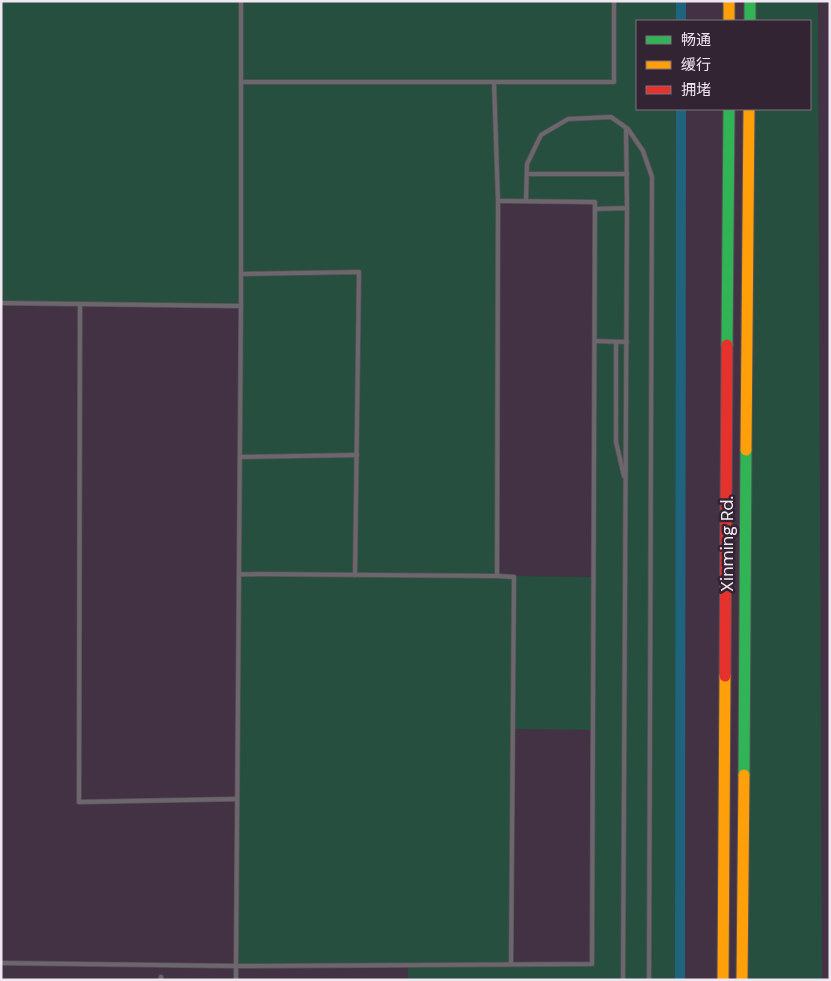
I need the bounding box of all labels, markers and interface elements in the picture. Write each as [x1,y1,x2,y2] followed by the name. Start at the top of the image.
[636,20,811,110] legend
[681,30,711,50] text: 畅通
[681,55,711,75] text: 缓行
[681,80,711,100] text: 拥堵
[715,496,739,592] street label: Xinming Rd.

